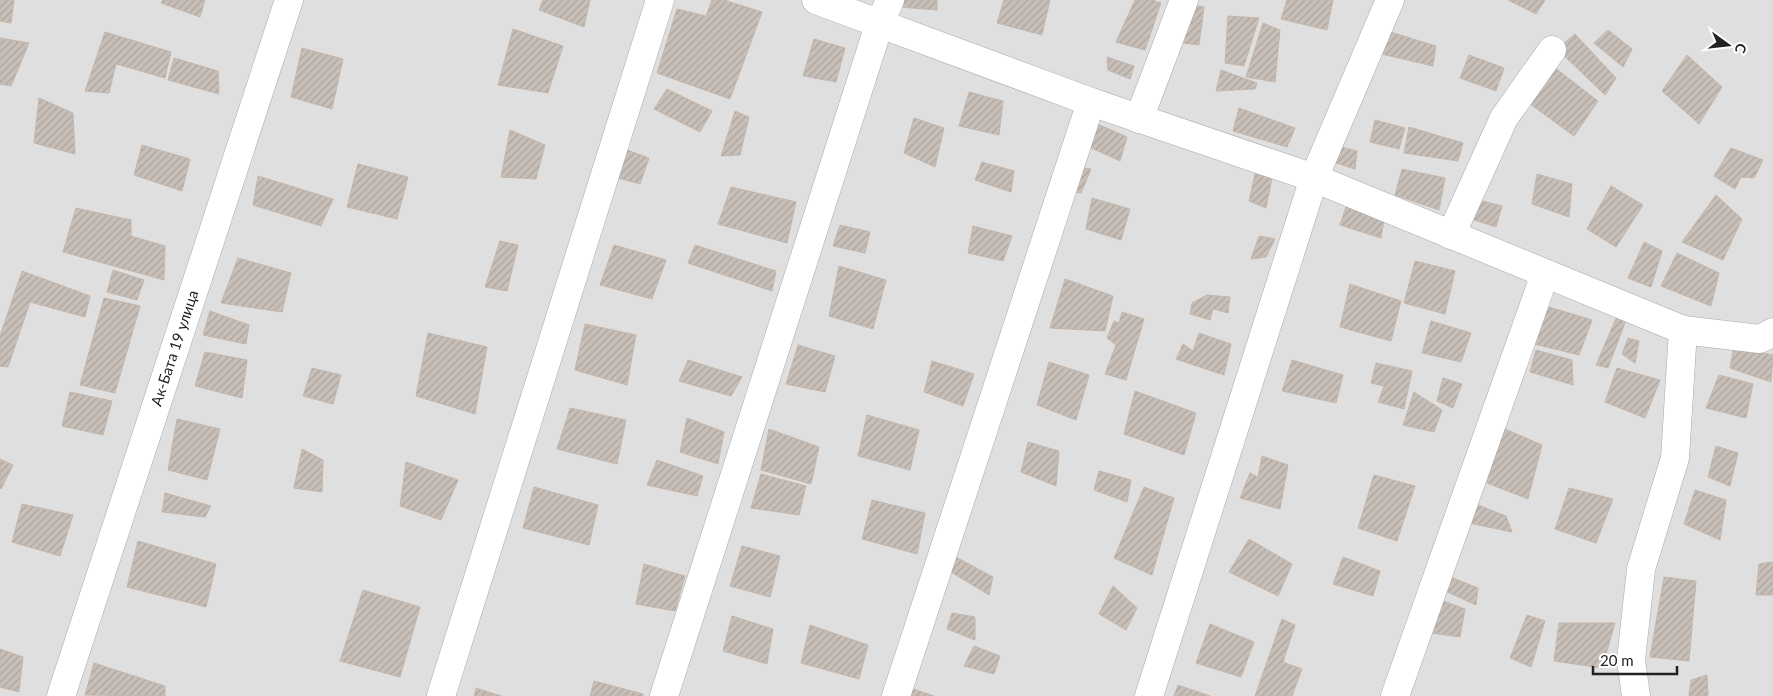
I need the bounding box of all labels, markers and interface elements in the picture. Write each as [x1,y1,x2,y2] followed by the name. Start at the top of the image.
[1703,20,1753,70] north arrow
[1731,42,1750,56] text: С
[147,288,201,408] street label: Ак-Бата 19 улица
[1593,644,1677,676] scale bar
[1600,651,1634,669] text: 20 m

